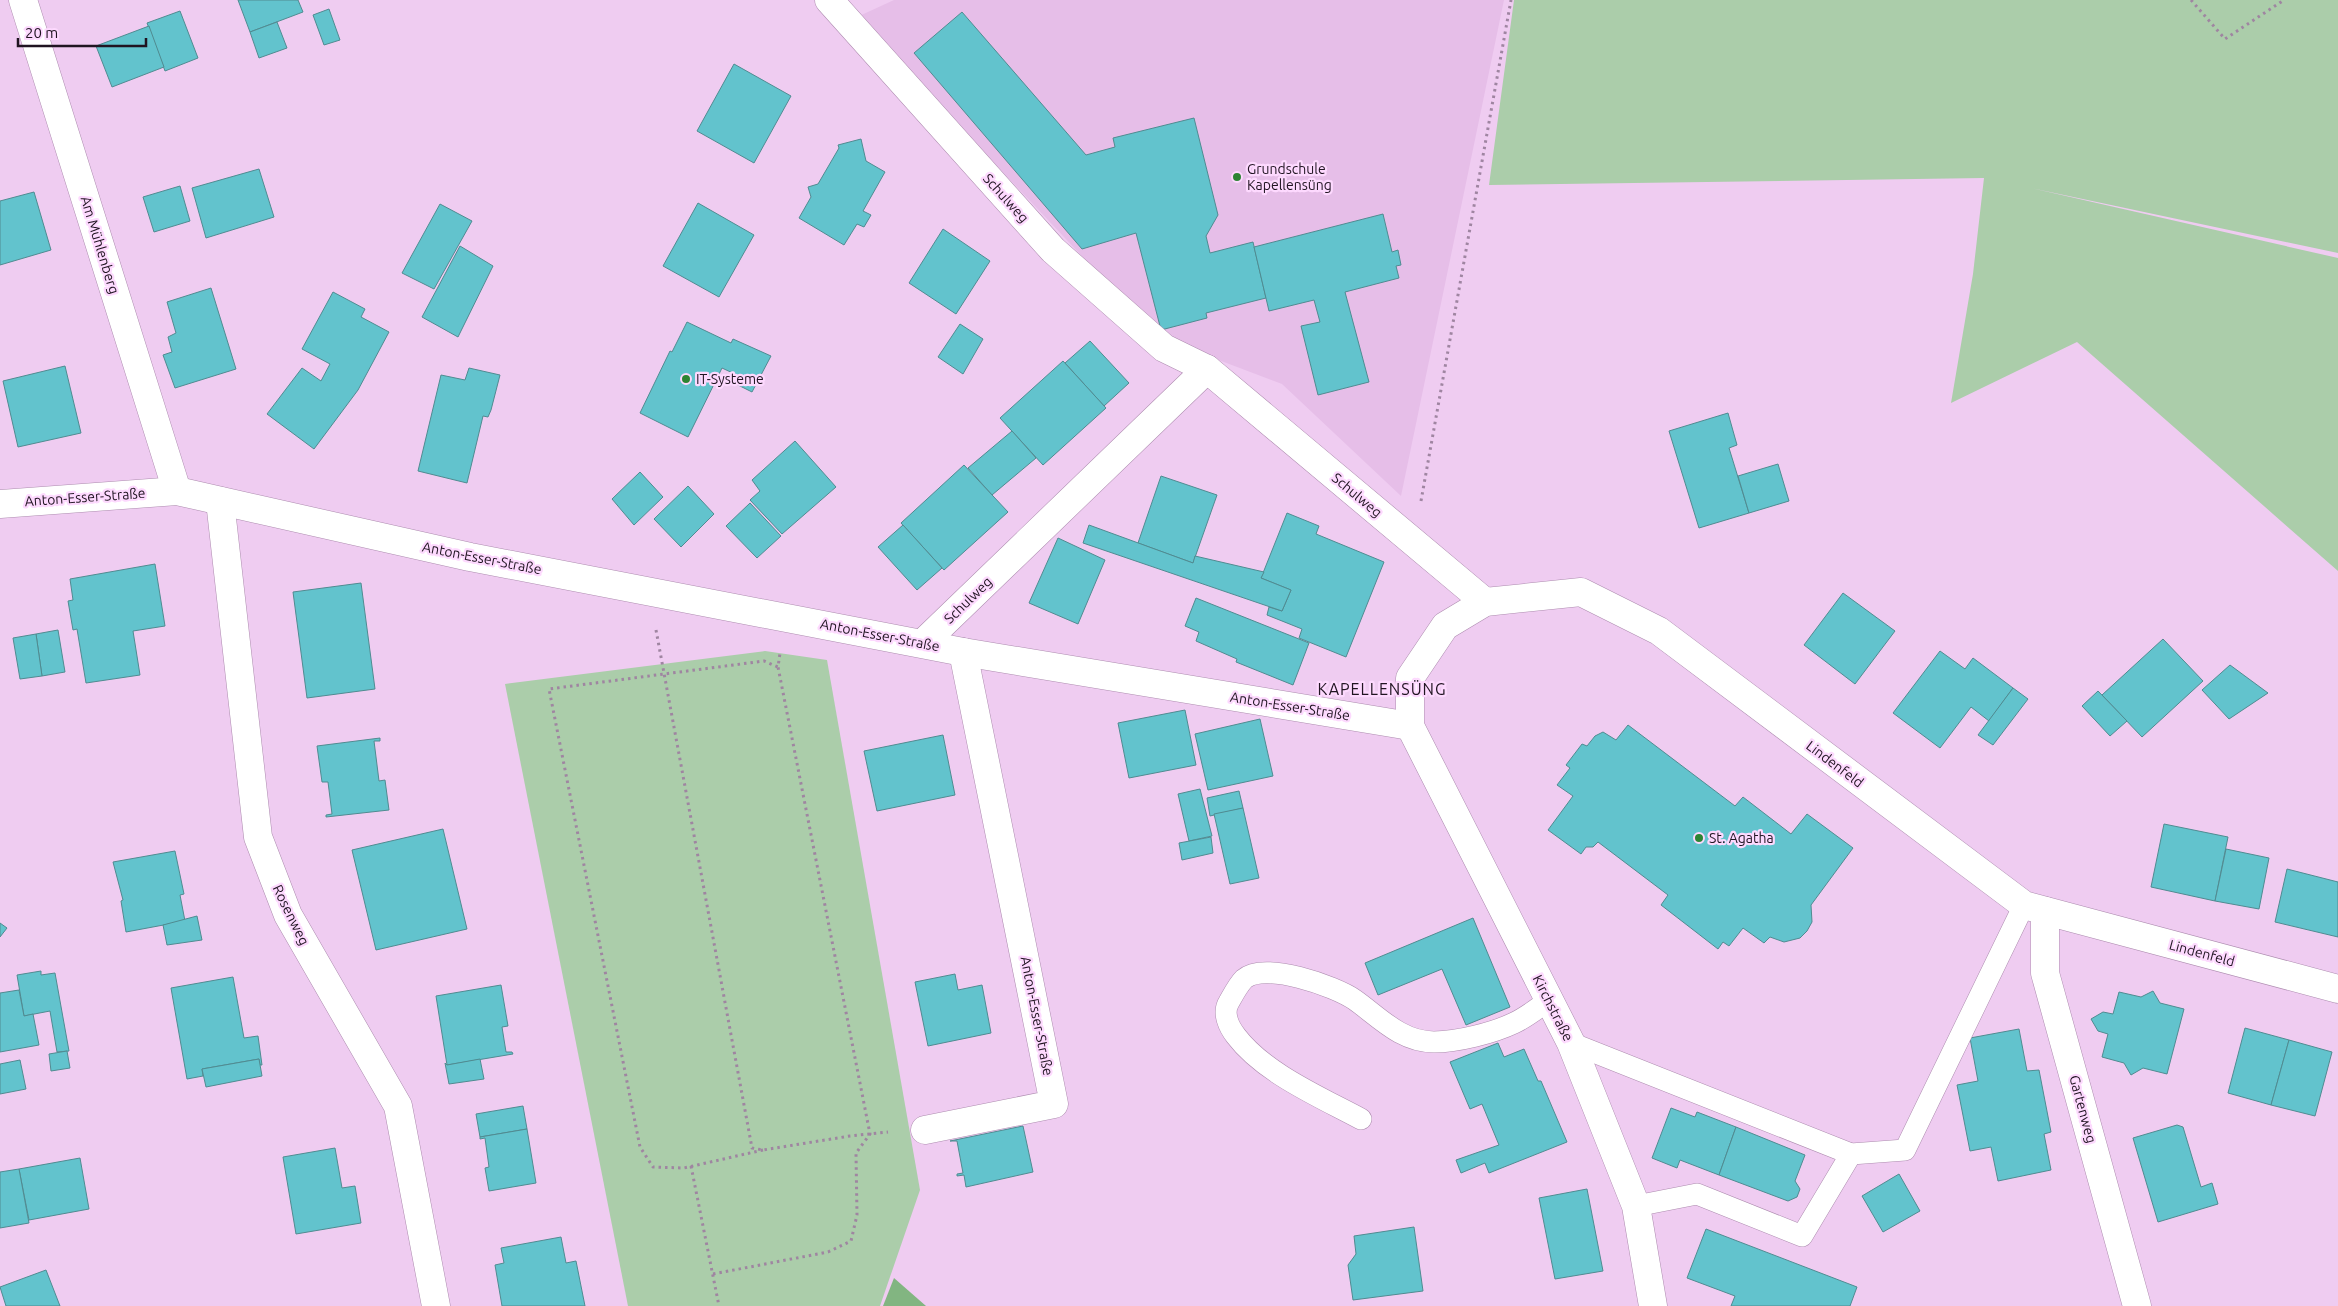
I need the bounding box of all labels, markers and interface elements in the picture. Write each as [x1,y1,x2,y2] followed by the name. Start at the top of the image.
[18,15,145,47] scale bar
[25,24,58,41] text: 20 m
[1247,161,1332,193] place label: Grundschule Kapellensüng
[980,170,1032,226] street label: Schulweg
[1231,171,1243,183] marker: Grundschule Kapellensüng
[78,194,122,296] street label: Am Mühlenberg
[696,371,764,387] place label: IT-Systeme
[680,373,692,385] marker: IT-Systeme
[1329,470,1385,520] street label: Schulweg
[24,485,146,509] street label: Anton-Esser-Straße
[421,539,543,577] street label: Anton-Esser-Straße
[941,573,995,627] street label: Schulweg
[819,616,941,654] street label: Anton-Esser-Straße
[1317,680,1447,698] district label: KAPELLENSÜNG
[1229,689,1351,723] street label: Anton-Esser-Straße
[1803,737,1867,791] street label: Lindenfeld
[1709,830,1774,846] place label: St. Agatha
[1693,832,1705,844] marker: St. Agatha
[269,882,313,948] street label: Rosenweg
[2167,937,2237,969] street label: Lindenfeld
[1018,955,1056,1077] street label: Anton-Esser-Straße
[1529,972,1577,1044] street label: Kirchstraße
[2066,1073,2100,1145] street label: Gartenweg

